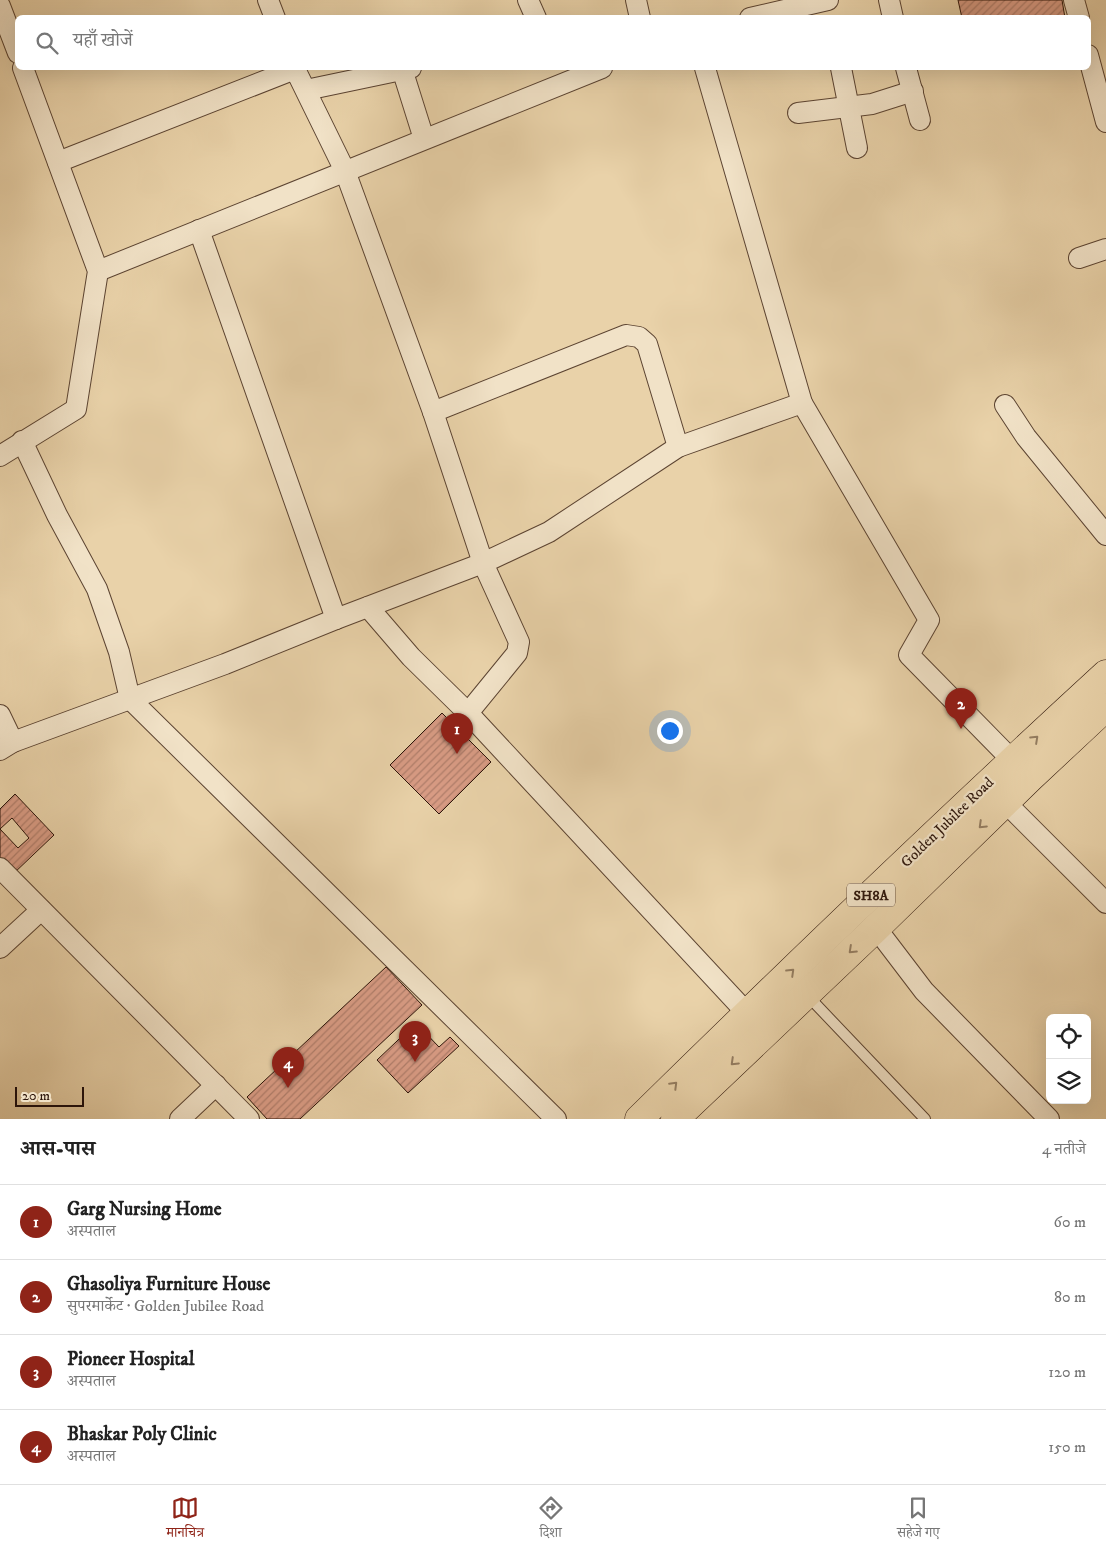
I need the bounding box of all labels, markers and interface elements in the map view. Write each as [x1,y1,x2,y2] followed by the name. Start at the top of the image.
[15,15,1091,70] search box
[33,29,61,57] icon: search
[73,29,133,52] text: यहाँ खोजें
[945,688,977,729] pin: 2
[441,713,473,754] pin: 1
[657,718,683,744] your location
[1030,736,1039,745] one-way arrow
[897,773,998,872] street label: Golden Jubilee Road
[978,819,987,828] one-way arrow
[847,884,895,906] road number: SH8A
[849,944,858,953] one-way arrow
[785,968,794,977] one-way arrow
[1046,1014,1091,1104] map controls
[1046,1014,1091,1059] button: locate
[399,1021,431,1062] pin: 3
[272,1047,304,1088] pin: 4
[731,1056,740,1065] one-way arrow
[1046,1059,1091,1104] button: layers
[668,1082,677,1091] one-way arrow
[15,1084,84,1107] scale bar
[22,1087,50,1105] text: 20 m
[20,1136,95,1162] text: आस-पास
[1042,1139,1086,1159] text: 4 नतीजे
[67,1198,222,1221] text: Garg Nursing Home
[33,1212,39,1232] text: 1
[1054,1212,1086,1232] text: 60 m
[67,1221,116,1241] text: अस्पताल
[67,1273,270,1296] text: Ghasoliya Furniture House
[32,1287,40,1307] text: 2
[1054,1287,1086,1307] text: 80 m
[67,1296,264,1316] text: सुपरमार्केट · Golden Jubilee Road
[67,1348,194,1371] text: Pioneer Hospital
[33,1362,39,1382] text: 3
[1048,1362,1086,1382] text: 120 m
[67,1371,116,1391] text: अस्पताल
[67,1423,217,1446] text: Bhaskar Poly Clinic
[31,1437,41,1457] text: 4
[1048,1437,1086,1457] text: 150 m
[67,1446,116,1466] text: अस्पताल
[166,1494,204,1546] tab: मानचित्र
[537,1494,565,1546] tab: दिशा
[897,1494,940,1546] tab: सहेजे गए

